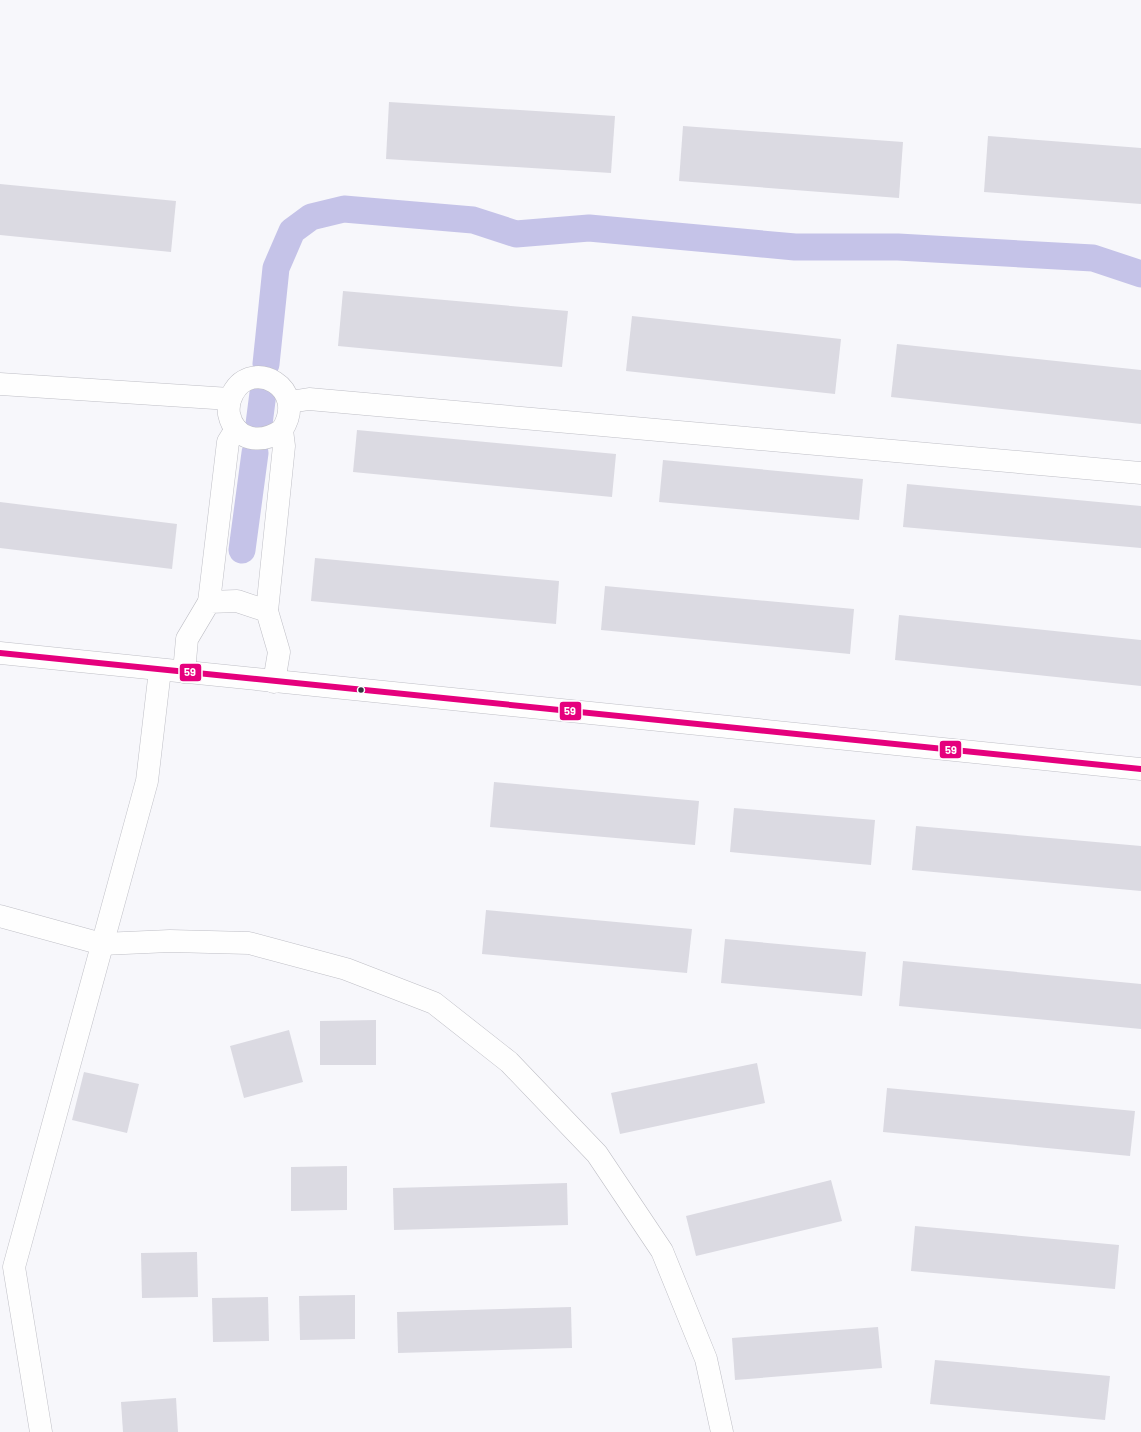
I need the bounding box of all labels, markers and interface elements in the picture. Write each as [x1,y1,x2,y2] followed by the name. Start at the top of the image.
[179,663,202,682] line badge: 59
[184,665,196,678] text: 59
[356,685,366,695] unlabelled marker
[559,701,582,721] line badge: 59
[564,704,576,717] text: 59
[939,740,962,759] line badge: 59
[945,743,957,756] text: 59

